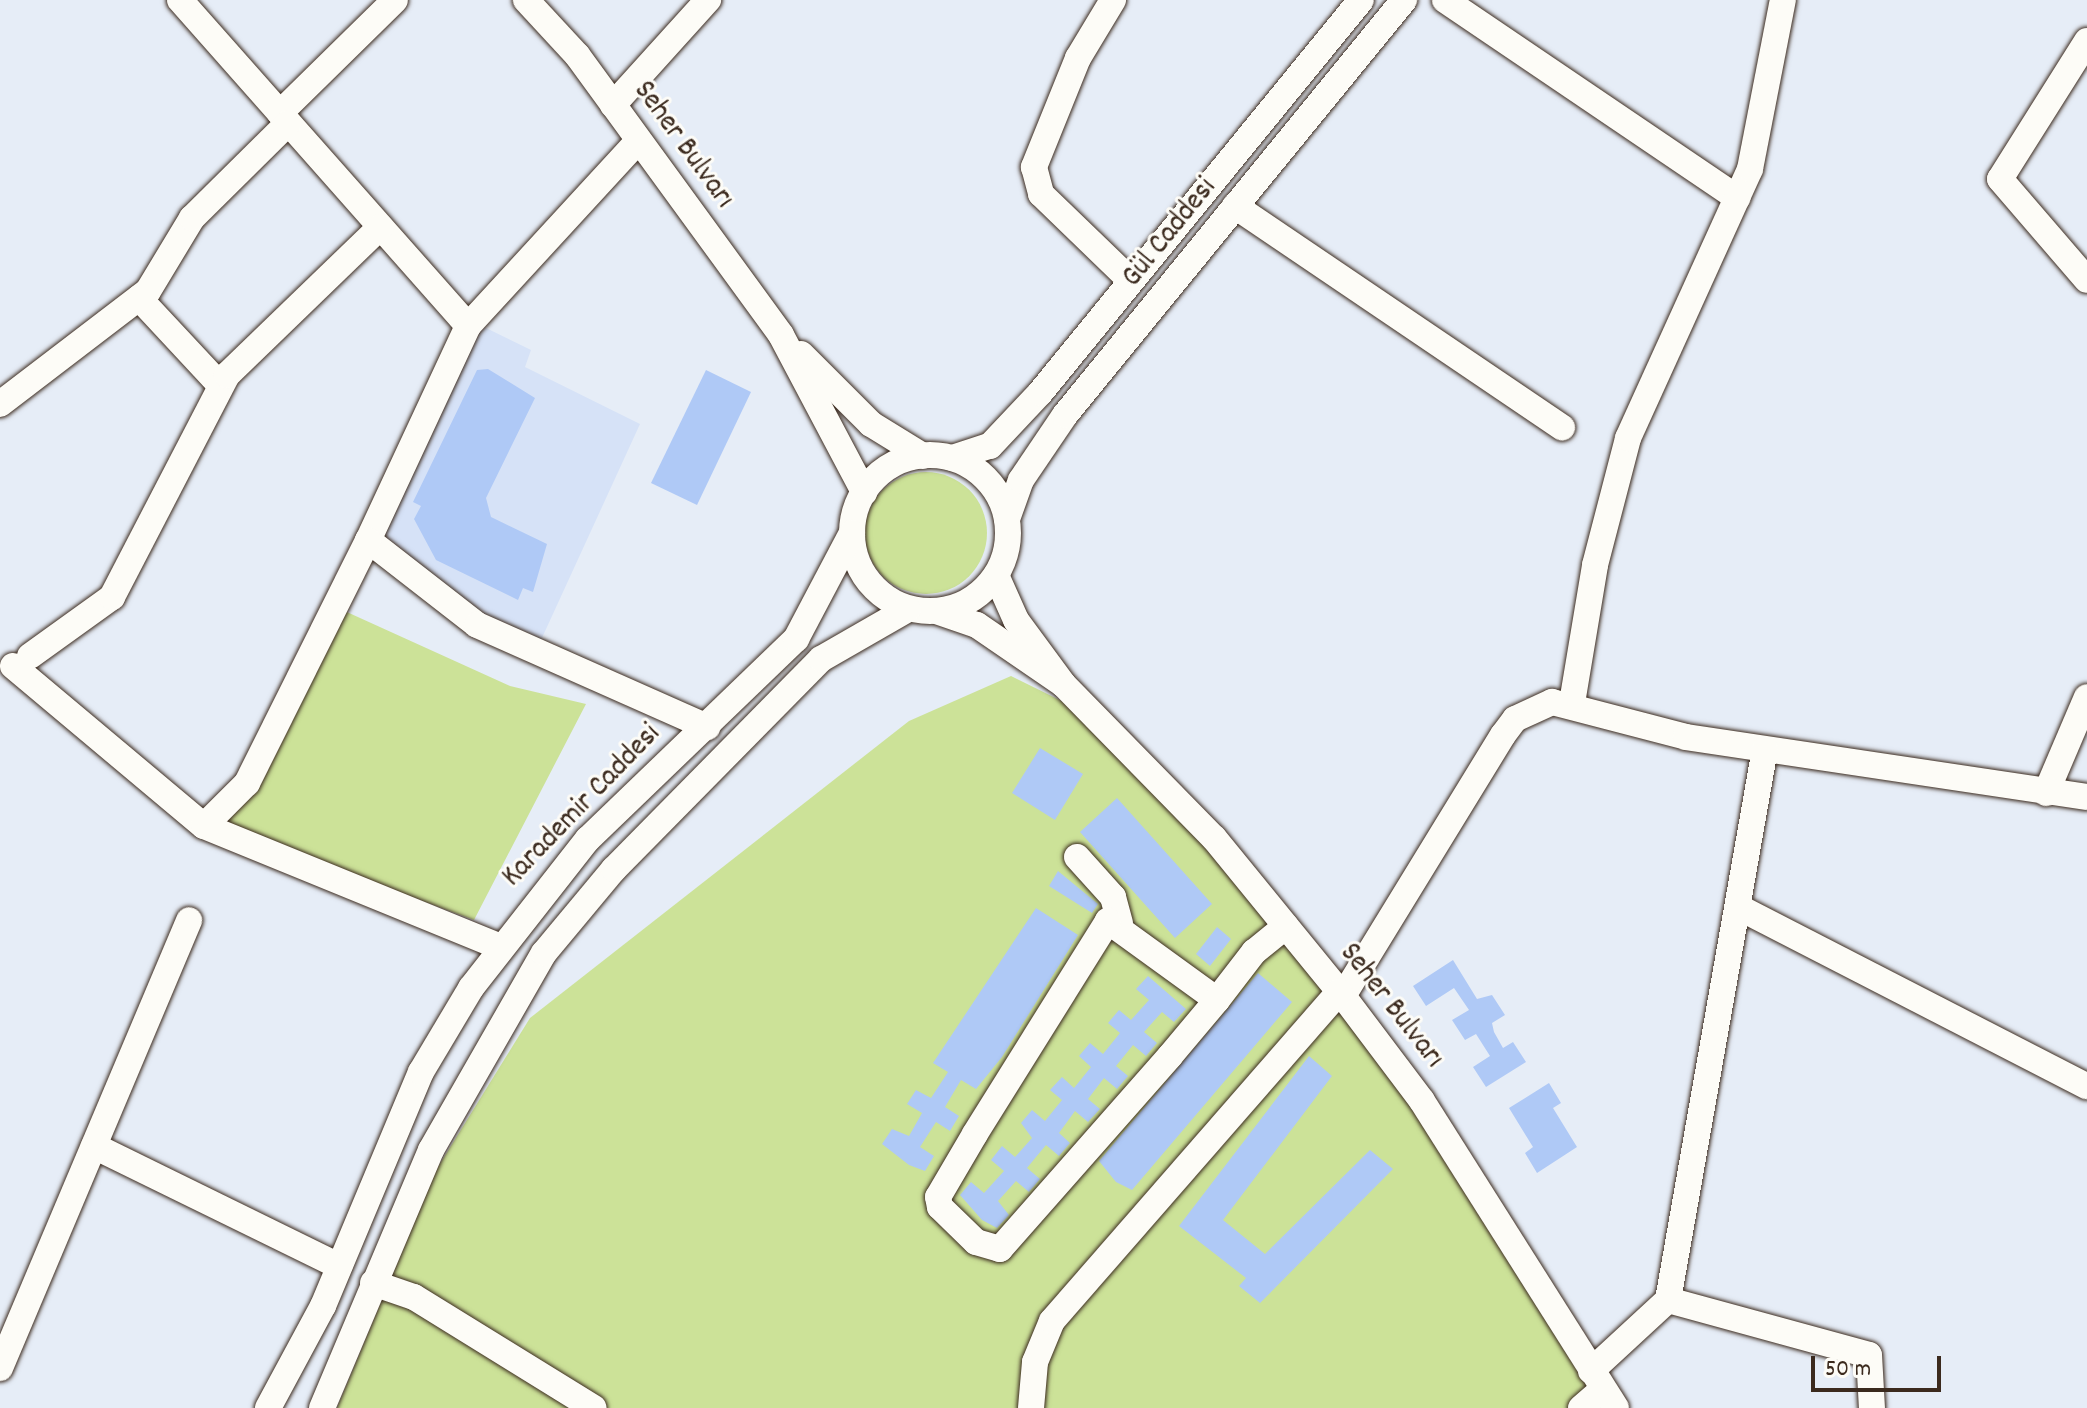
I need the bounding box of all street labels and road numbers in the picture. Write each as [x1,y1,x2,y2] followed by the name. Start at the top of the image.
[624,75,740,217] street label: Seher Bulvarı
[1116,172,1226,296] street label: Gül Caddesi
[496,718,670,896] street label: Karademir Caddesi
[1330,937,1450,1077] street label: Seher Bulvarı

